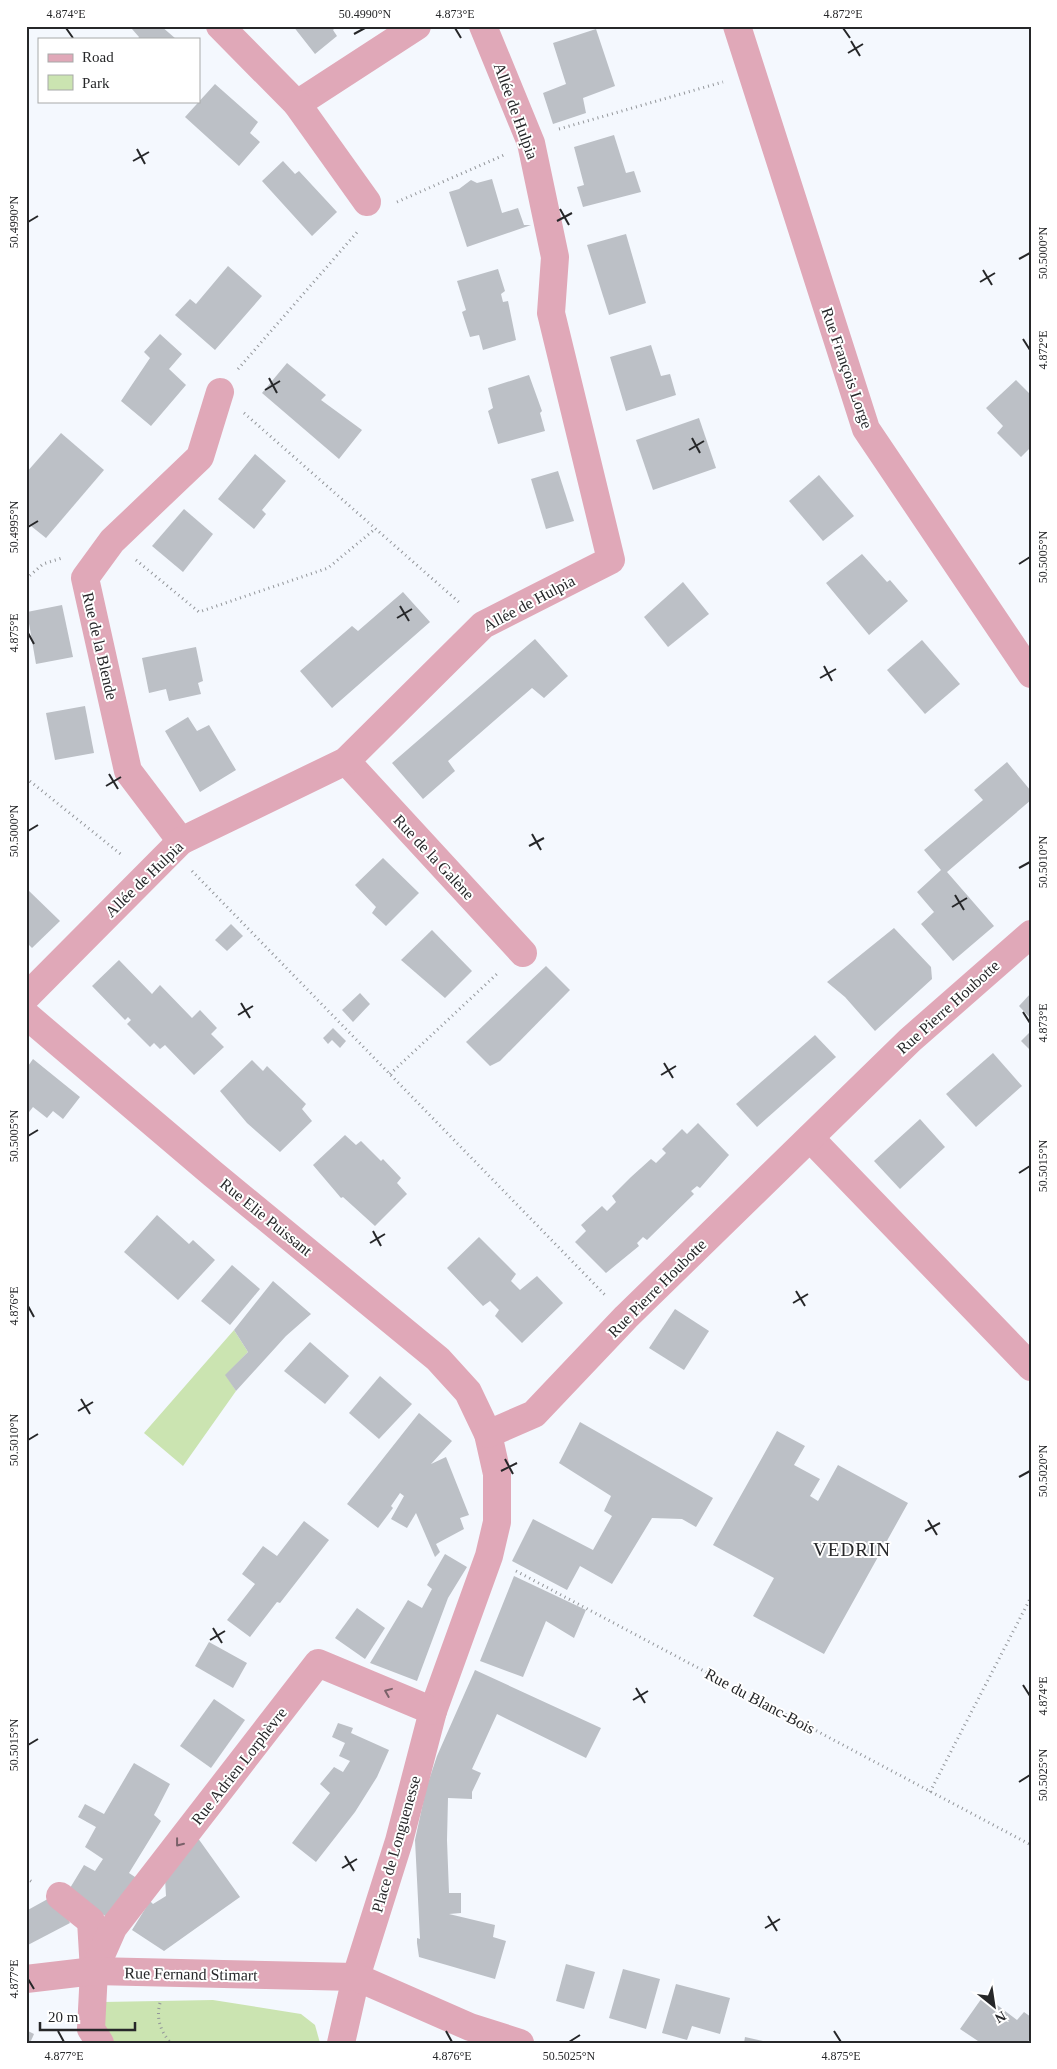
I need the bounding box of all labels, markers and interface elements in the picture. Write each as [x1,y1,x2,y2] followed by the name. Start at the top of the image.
[46,7,86,21] text: 4.874°E
[339,7,392,21] text: 50.4990°N
[435,7,475,21] text: 4.873°E
[823,7,863,21] text: 4.872°E
[38,38,200,102] legend
[82,49,114,65] text: Road
[490,60,541,162] street label: Allée de Hulpia
[82,75,110,91] text: Park
[7,195,21,248] text: 50.4990°N
[1036,226,1050,279] text: 50.5000°N
[817,305,876,431] street label: Rue François Lorge
[1036,330,1050,370] text: 4.872°E
[7,500,21,553] text: 50.4995°N
[1036,530,1050,583] text: 50.5005°N
[480,572,578,635] street label: Allée de Hulpia
[79,591,121,701] street label: Rue de la Blende
[7,613,21,653] text: 4.875°E
[7,804,21,857] text: 50.5000°N
[390,811,478,903] street label: Rue de la Galène
[1036,835,1050,888] text: 50.5010°N
[102,838,187,921] street label: Allée de Hulpia
[893,957,1003,1057] street label: Rue Pierre Houbotte
[1036,1003,1050,1043] text: 4.873°E
[7,1109,21,1162] text: 50.5005°N
[1036,1139,1050,1192] text: 50.5015°N
[217,1175,316,1259] street label: Rue Elie Puissant
[604,1235,710,1341] street label: Rue Pierre Houbotte
[7,1286,21,1326] text: 4.876°E
[7,1413,21,1466] text: 50.5010°N
[1036,1444,1050,1497] text: 50.5020°N
[813,1539,891,1560] district label: VEDRIN
[702,1665,818,1737] street label: Rue du Blanc-Bois
[1036,1676,1050,1716] text: 4.874°E
[384,1688,393,1698] one-way arrow
[188,1704,291,1829] street label: Rue Adrien Lorphèvre
[7,1718,21,1771] text: 50.5015°N
[1036,1748,1050,1801] text: 50.5025°N
[368,1774,425,1915] street label: Place de Longuenesse
[176,1837,185,1847] one-way arrow
[7,1959,21,1999] text: 4.877°E
[124,1964,258,1984] street label: Rue Fernand Stimart
[970,1982,1020,2032] north arrow
[40,1999,135,2031] scale bar
[992,2008,1008,2026] text: N
[48,2009,79,2025] text: 20 m
[44,2049,84,2063] text: 4.877°E
[432,2049,472,2063] text: 4.876°E
[543,2049,596,2063] text: 50.5025°N
[821,2049,861,2063] text: 4.875°E

